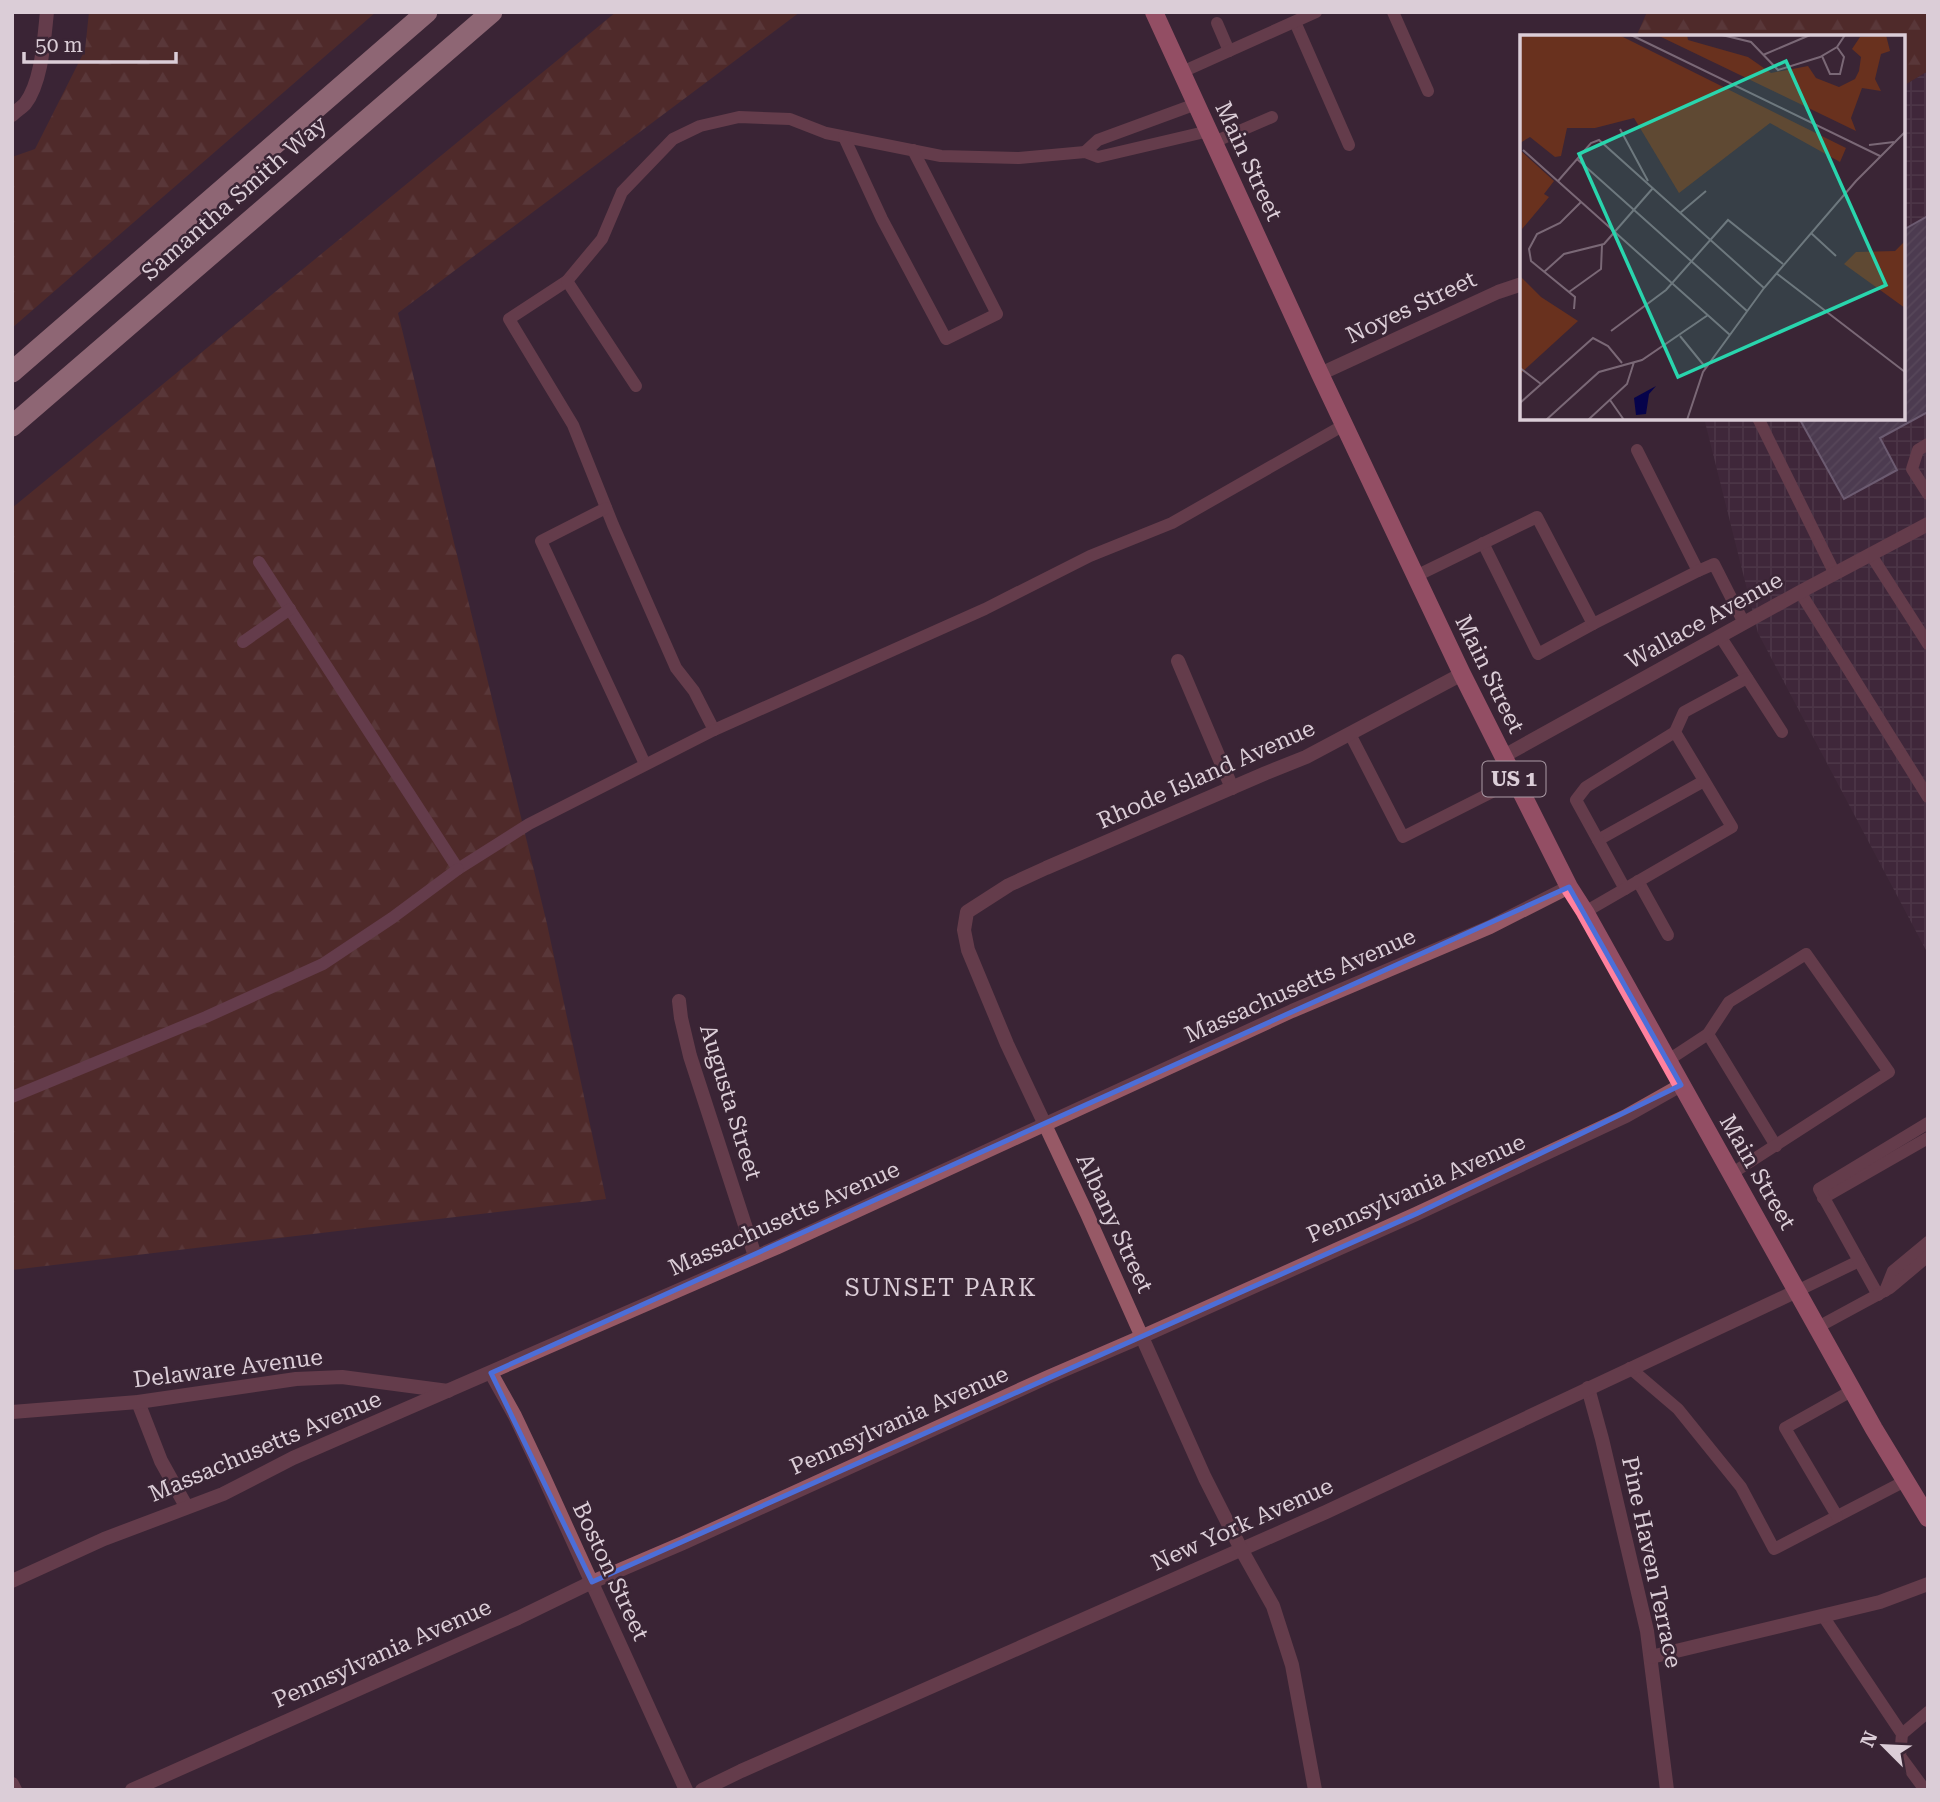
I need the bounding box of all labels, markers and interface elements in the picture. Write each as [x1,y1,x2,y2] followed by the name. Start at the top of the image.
[24,21,177,65] scale bar
[35,33,83,57] text: 50 m
[1520,35,1905,420] inset map
[1209,97,1288,225] street label: Main Street
[136,110,333,286] street label: Samantha Smith Way
[1342,265,1481,349] street label: Noyes Street
[1621,566,1787,675] street label: Wallace Avenue
[1449,611,1530,738] street label: Main Street
[1093,714,1319,835] street label: Rhode Island Avenue
[1482,762,1546,796] road number: US 1
[1181,922,1420,1049] street label: Massachusetts Avenue
[694,1021,767,1184] street label: Augusta Street
[1714,1110,1801,1235] street label: Main Street
[1303,1128,1530,1249] street label: Pennsylvania Avenue
[1070,1149,1159,1298] street label: Albany Street
[665,1155,904,1282] street label: Massachusetts Avenue
[845,1274,1037,1302] district label: SUNSET PARK
[132,1343,324,1394] street label: Delaware Avenue
[786,1360,1013,1481] street label: Pennsylvania Avenue
[145,1385,385,1508] street label: Massachusetts Avenue
[1616,1454,1687,1670] street label: Pine Haven Terrace
[1147,1472,1337,1577] street label: New York Avenue
[567,1498,655,1645] street label: Boston Street
[269,1593,496,1714] street label: Pennsylvania Avenue
[1849,1711,1919,1781] north arrow
[1855,1728,1883,1751] text: N

